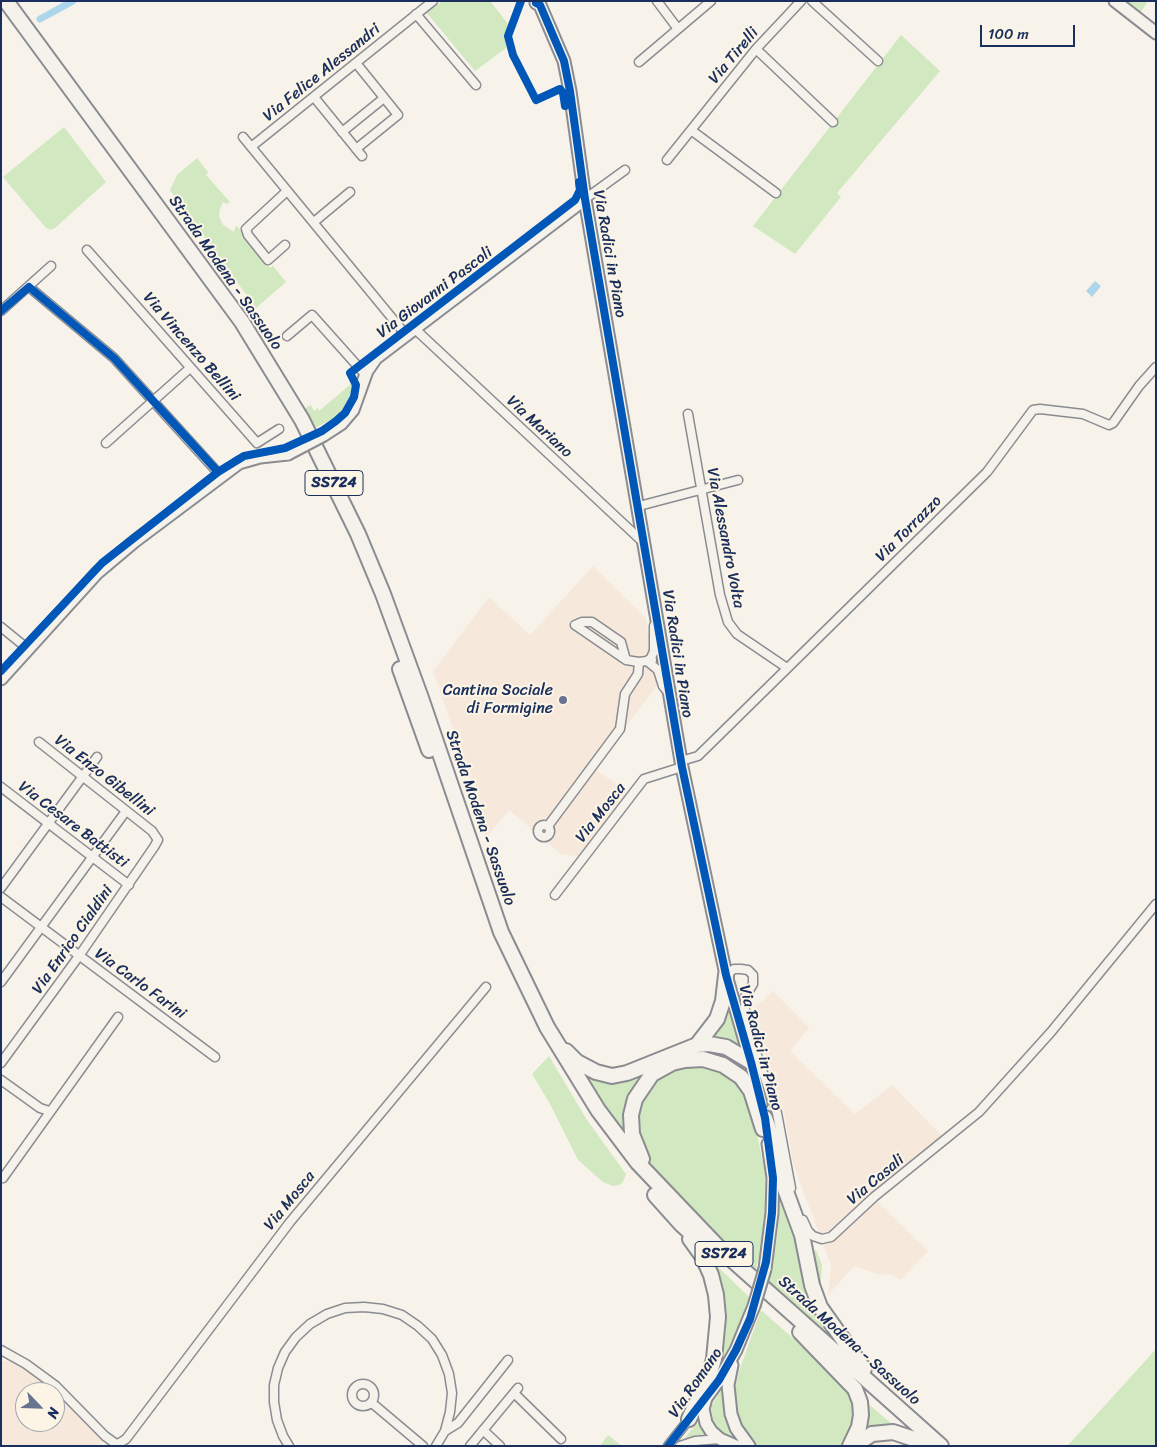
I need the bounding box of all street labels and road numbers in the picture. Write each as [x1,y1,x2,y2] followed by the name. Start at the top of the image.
[260,20,384,126] street label: Via Felice Alessandri
[705,24,763,88] street label: Via Tirelli
[588,189,630,319] street label: Via Radici in Piano
[164,192,286,354] street label: Strada Modena - Sassuolo
[373,243,497,343] street label: Via Giovanni Pascoli
[138,289,244,405] street label: Via Vincenzo Bellini
[502,392,576,462] street label: Via Mariano
[702,466,748,610] street label: Via Alessandro Volta
[305,470,363,496] road number: SS724
[872,492,946,566] street label: Via Torrazzo
[657,589,697,719] street label: Via Radici in Piano
[441,728,519,908] street label: Strada Modena - Sassuolo
[50,731,158,821] street label: Via Enzo Gibellini
[14,777,132,873] street label: Via Cesare Battisti
[572,779,630,847] street label: Via Mosca
[28,882,118,998] street label: Via Enrico Cialdini
[91,944,189,1024] street label: Via Carlo Farini
[734,983,786,1113] street label: Via Radici in Piano
[844,1151,908,1209] street label: Via Casali
[260,1167,320,1235] street label: Via Mosca
[695,1242,753,1266] road number: SS724
[774,1272,924,1410] street label: Strada Modena - Sassuolo
[665,1344,727,1422] street label: Via Romano

